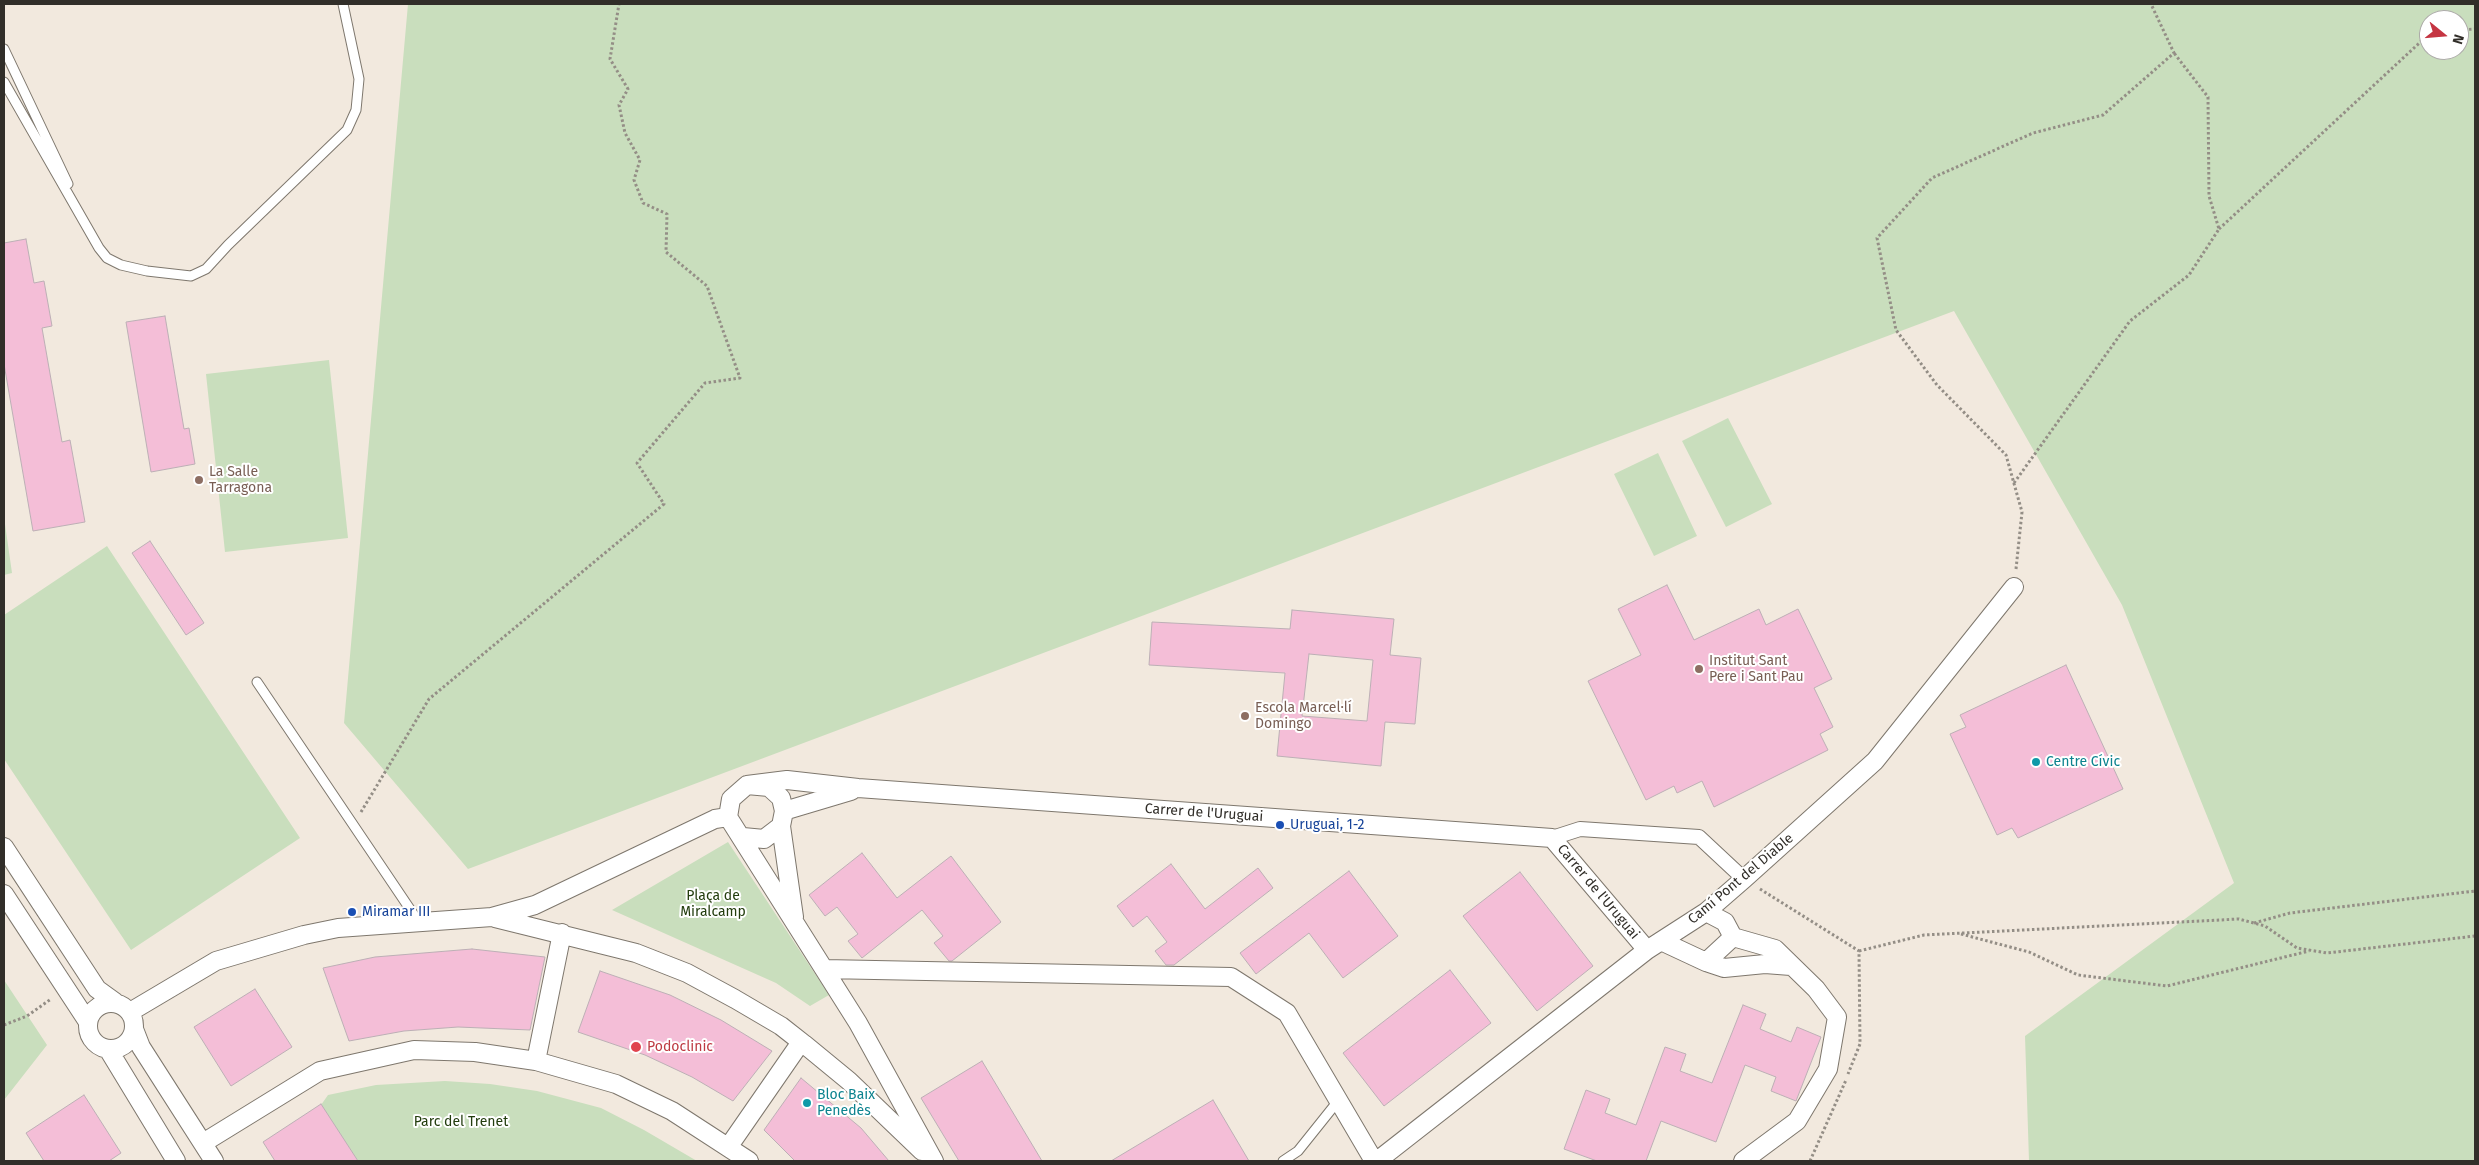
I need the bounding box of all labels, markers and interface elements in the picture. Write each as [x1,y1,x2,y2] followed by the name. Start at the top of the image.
[2419,10,2469,60] north arrow
[2448,32,2467,46] text: N
[209,464,272,497] place label: La Salle Tarragona
[193,474,205,486] marker: La Salle Tarragona
[1709,653,1804,686] place label: Institut Sant Pere i Sant Pau
[1693,663,1705,675] marker: Institut Sant Pere i Sant Pau
[1255,700,1352,732] place label: Escola Marcel·lí Domingo
[1239,710,1251,722] marker: Escola Marcel·lí Domingo
[2046,754,2120,770] place label: Centre Cívic
[2030,756,2042,768] marker: Centre Cívic
[1144,800,1264,826] street label: Carrer de l'Uruguai
[1290,817,1365,833] place label: Uruguai, 1-2
[1274,819,1286,831] marker: Uruguai, 1-2
[1685,830,1797,928] street label: Camí Pont del Diable
[1553,841,1643,943] street label: Carrer de l'Uruguai
[680,888,746,920] park label: Plaça de Miralcamp
[362,904,430,920] place label: Miramar III
[346,906,358,918] marker: Miramar III
[647,1039,713,1055] place label: Podoclinic
[629,1040,643,1054] marker: Podoclinic
[817,1087,875,1120] place label: Bloc Baix Penedès
[801,1097,813,1109] marker: Bloc Baix Penedès
[414,1114,508,1130] park label: Parc del Trenet

